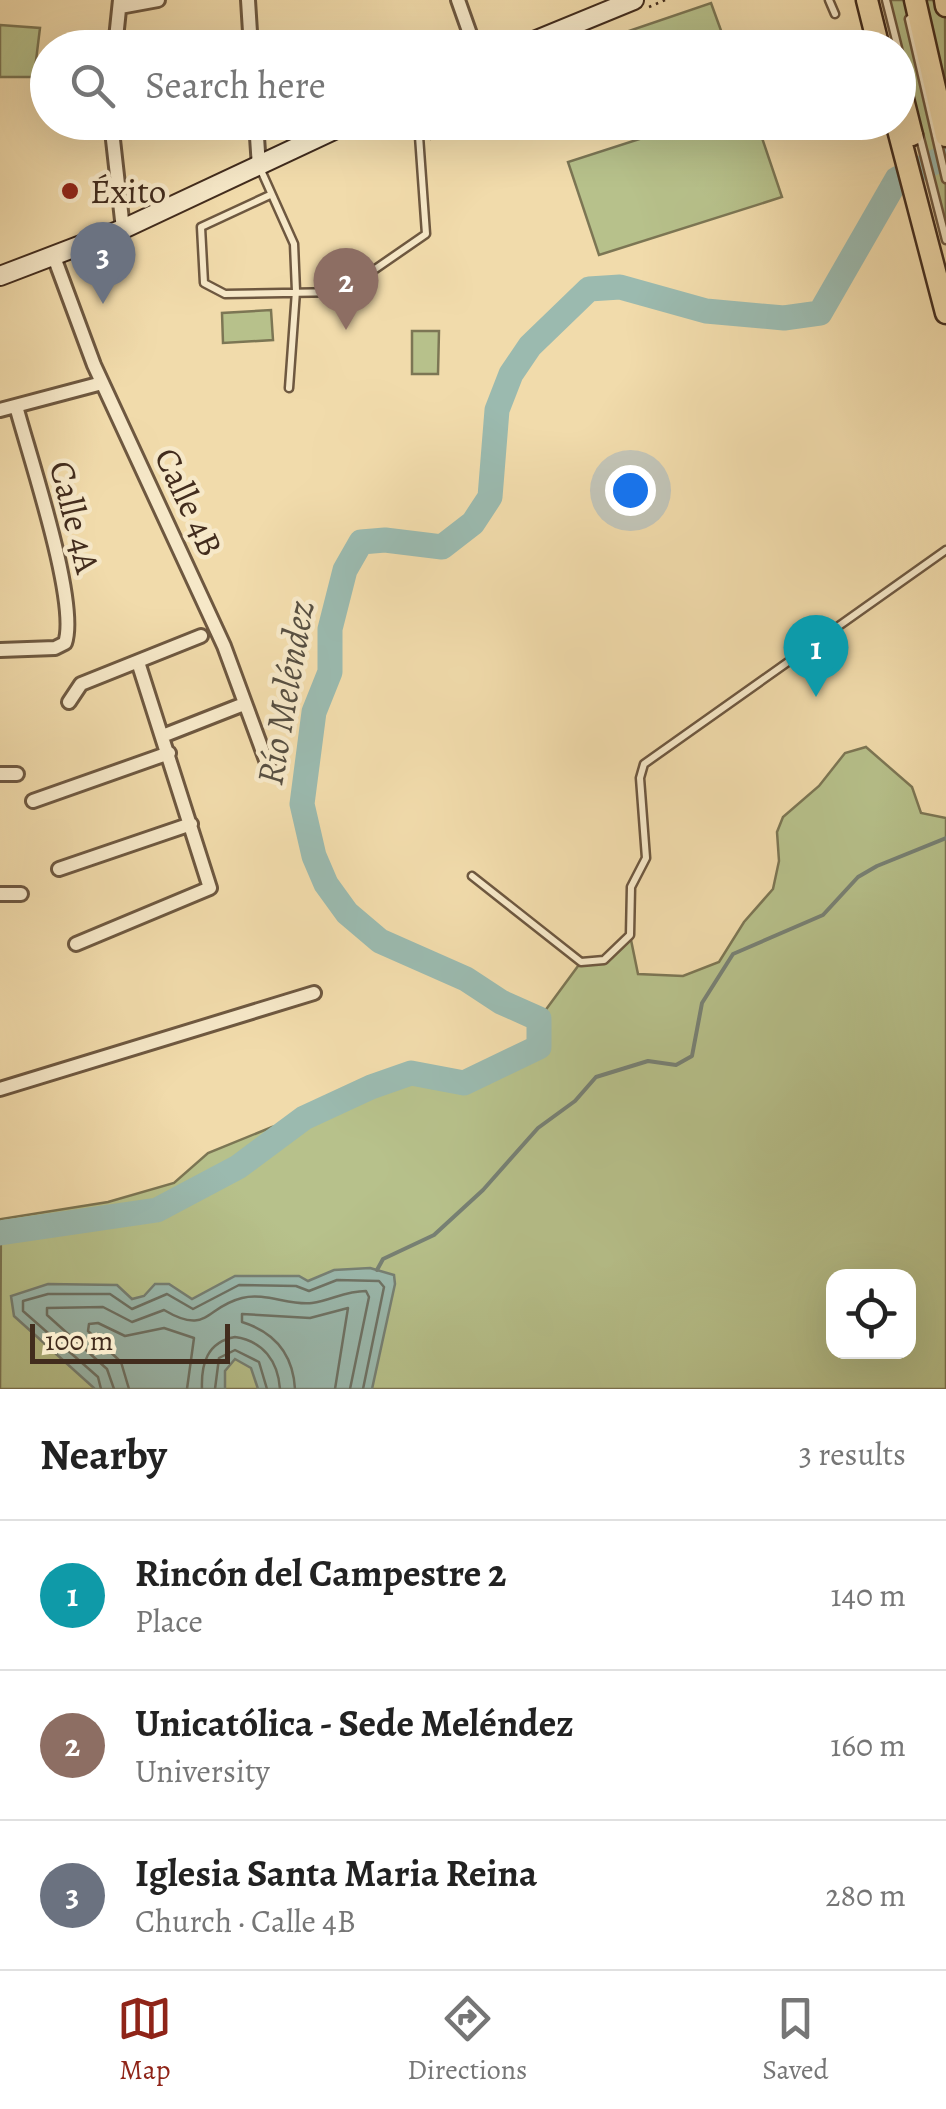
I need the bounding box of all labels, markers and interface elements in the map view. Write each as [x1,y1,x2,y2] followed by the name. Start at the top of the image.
[30,30,916,140] search box
[65,58,120,113] icon: search
[145,59,326,111] text: Search here
[90,167,166,215] place label: Éxito
[59,180,81,202] marker: Éxito
[70,222,136,304] pin: 3
[314,248,378,330] pin: 2
[143,440,235,564] street label: Calle 4B
[38,456,112,579] street label: Calle 4A
[605,465,656,516] your location
[243,596,327,789] water label: Río Meléndez
[784,614,848,697] pin: 1
[826,1269,916,1359] map controls
[826,1269,916,1359] button: locate
[30,1319,230,1364] scale bar
[45,1322,113,1360] text: 100 m
[40,1426,167,1483] text: Nearby
[799,1432,906,1476] text: 3 results
[135,1547,506,1599] text: Rincón del Campestre 2
[67,1573,78,1617] text: 1
[831,1573,906,1617] text: 140 m
[135,1599,203,1643] text: Place
[135,1697,574,1749] text: Unicatólica - Sede Meléndez
[65,1723,80,1767] text: 2
[830,1723,906,1767] text: 160 m
[135,1749,270,1793] text: University
[135,1847,537,1899] text: Iglesia Santa Maria Reina
[66,1873,79,1917] text: 3
[825,1873,906,1917] text: 280 m
[135,1899,356,1943] text: Church · Calle 4B
[117,1991,172,2089] tab: Map
[407,1991,527,2089] tab: Directions
[762,1991,829,2089] tab: Saved

